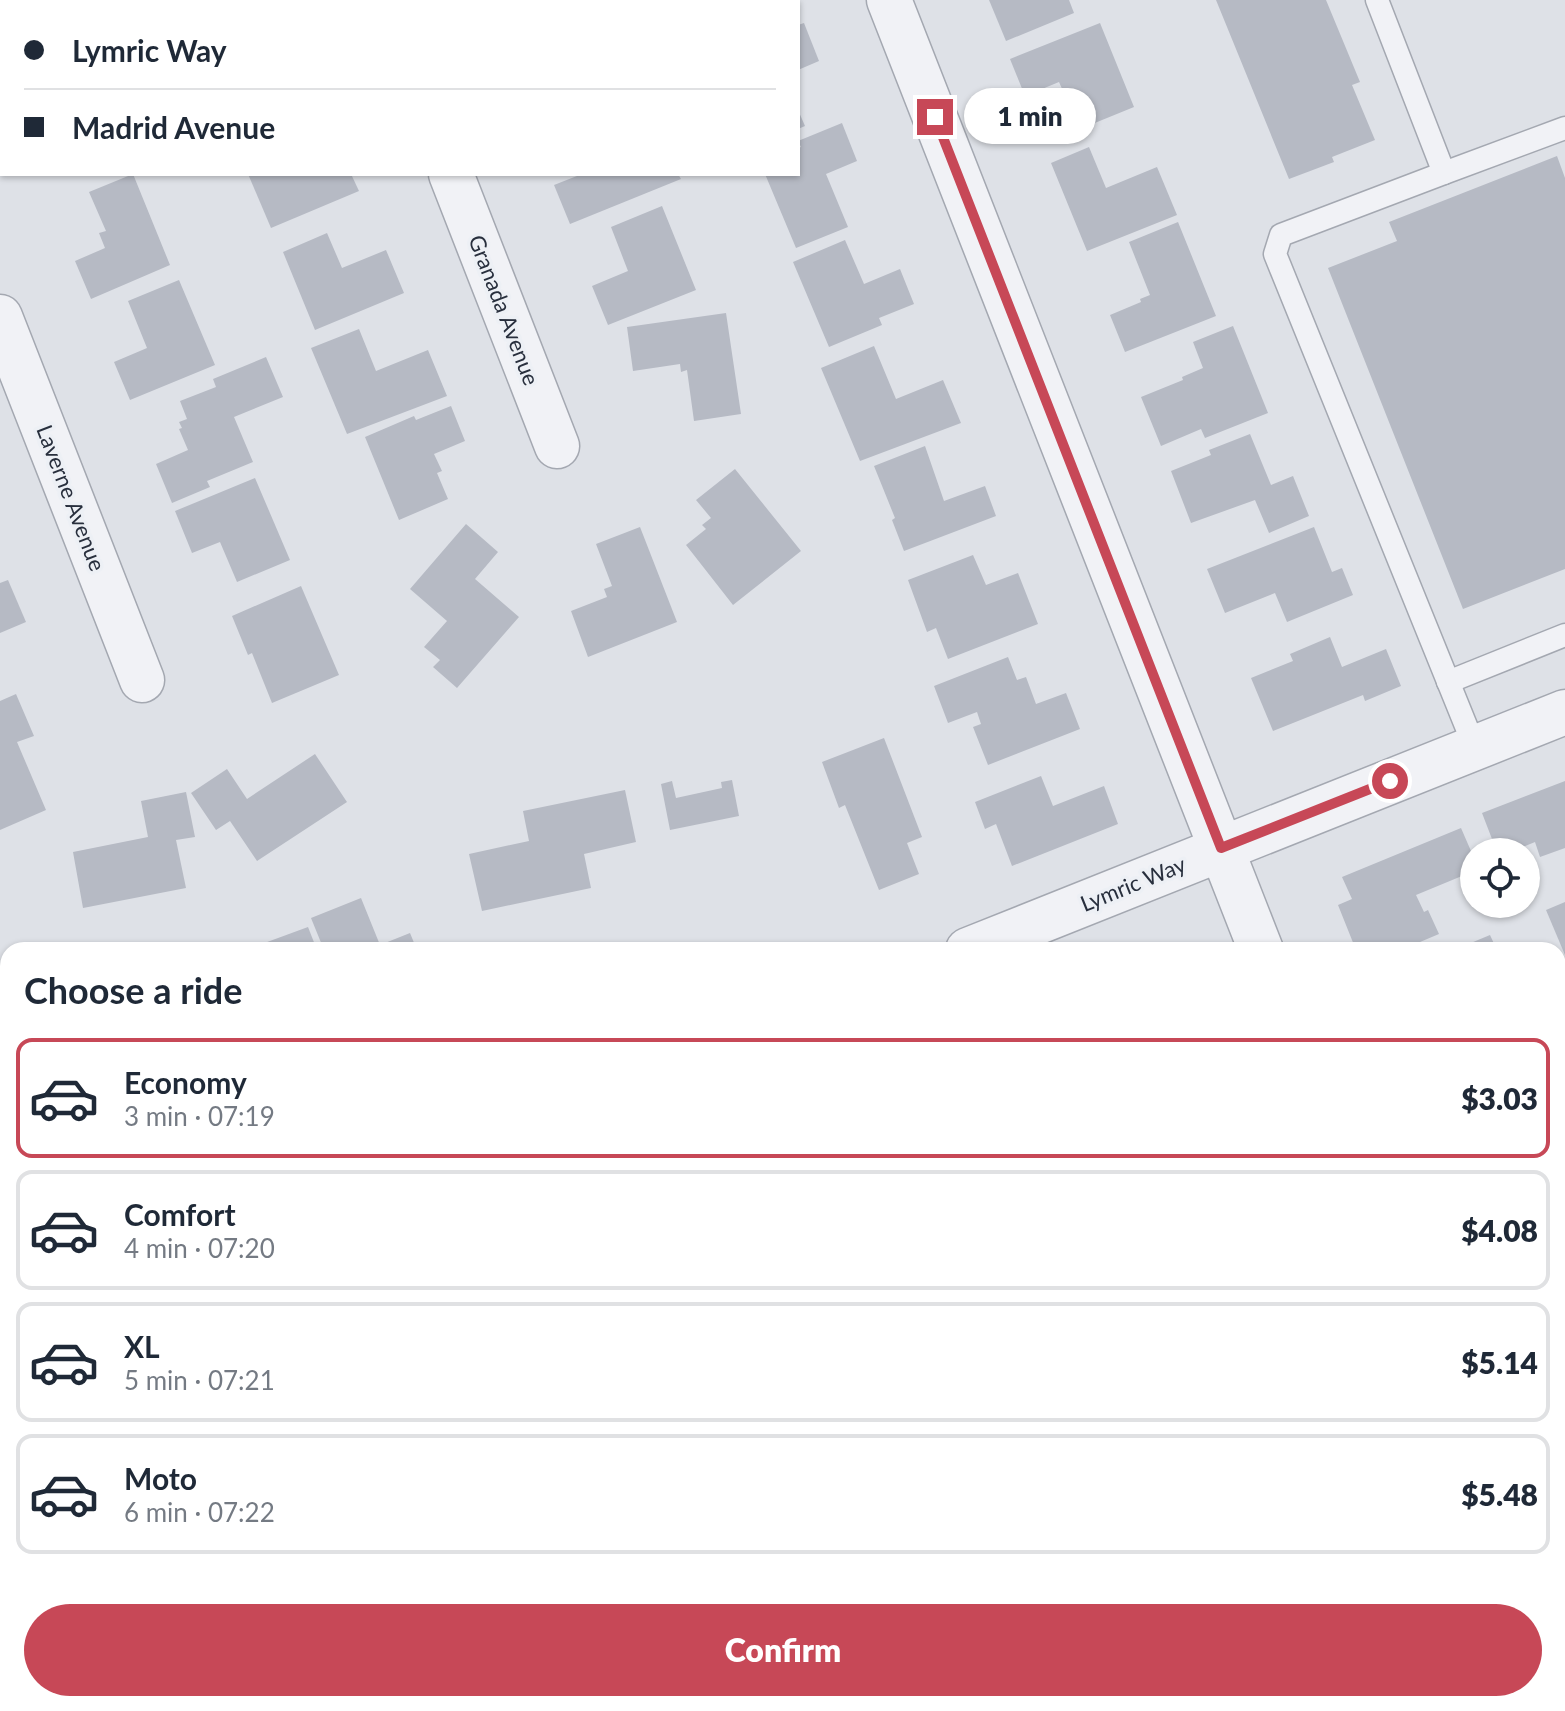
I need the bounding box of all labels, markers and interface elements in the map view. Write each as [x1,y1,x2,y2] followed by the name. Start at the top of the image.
[72,32,227,68] text: Lymric Way
[963,89,1095,145] callout: 1 min
[917,99,953,135] route end
[998,100,1062,132] text: 1 min
[72,109,275,145] text: Madrid Avenue
[463,231,546,389] street label: Granada Avenue
[31,421,112,575] street label: Laverne Avenue
[1372,763,1408,799] route start
[1460,838,1540,918] map controls
[1460,838,1540,918] button: locate
[1076,850,1190,917] street label: Lymric Way
[24,968,243,1012] text: Choose a ride
[28,1062,100,1134] icon: car
[124,1064,247,1100] text: Economy
[1461,1080,1538,1116] text: $3.03
[124,1100,275,1132] text: 3 min · 07:19
[28,1194,100,1266] icon: car
[124,1196,236,1232] text: Comfort
[1461,1212,1538,1248] text: $4.08
[124,1232,275,1264] text: 4 min · 07:20
[28,1326,100,1398] icon: car
[124,1328,160,1364] text: XL
[1461,1344,1538,1380] text: $5.14
[124,1364,275,1396] text: 5 min · 07:21
[28,1458,100,1530] icon: car
[124,1460,197,1496] text: Moto
[1461,1476,1538,1512] text: $5.48
[124,1496,275,1528] text: 6 min · 07:22
[24,1604,1542,1696] button: Confirm

